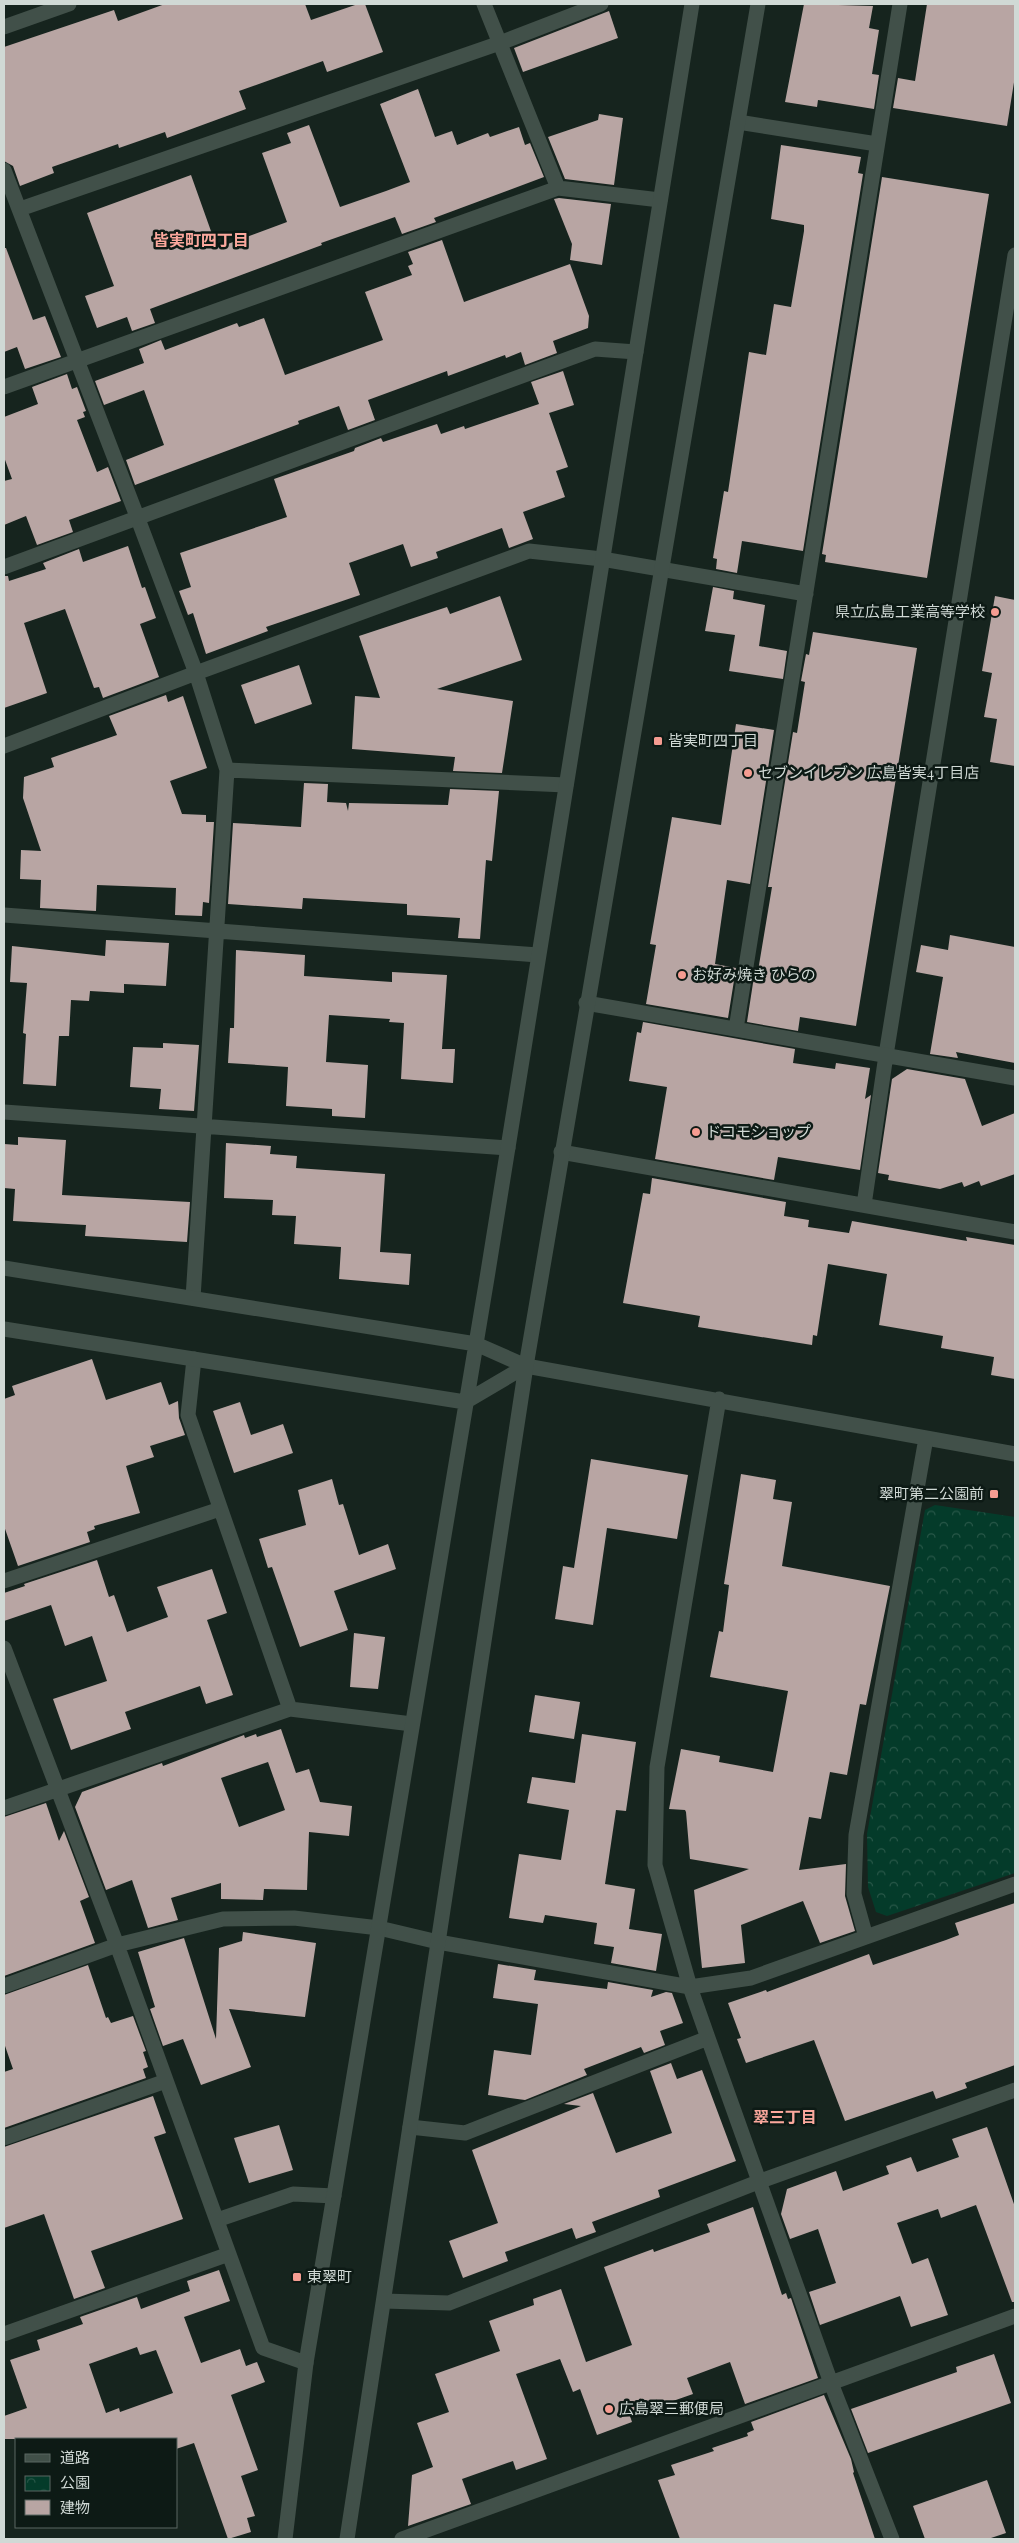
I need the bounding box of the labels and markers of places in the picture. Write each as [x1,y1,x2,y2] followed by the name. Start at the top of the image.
[835,601,985,621] place label: 県立広島工業高等学校
[989,606,1001,618] marker: 県立広島工業高等学校
[668,730,758,750] place label: 皆実町四丁目
[652,735,664,747] marker: 皆実町四丁目
[758,762,979,782] place label: セブンイレブン 広島皆実4丁目店
[742,767,754,779] marker: セブンイレブン 広島皆実4丁目店
[692,964,816,984] place label: お好み焼き ひらの
[676,969,688,981] marker: お好み焼き ひらの
[706,1121,811,1141] place label: ドコモショップ
[690,1126,702,1138] marker: ドコモショップ
[879,1483,984,1503] place label: 翠町第二公園前
[988,1488,1000,1500] marker: 翠町第二公園前
[307,2266,352,2286] place label: 東翠町
[291,2271,303,2283] marker: 東翠町
[619,2398,724,2418] place label: 広島翠三郵便局
[603,2403,615,2415] marker: 広島翠三郵便局

